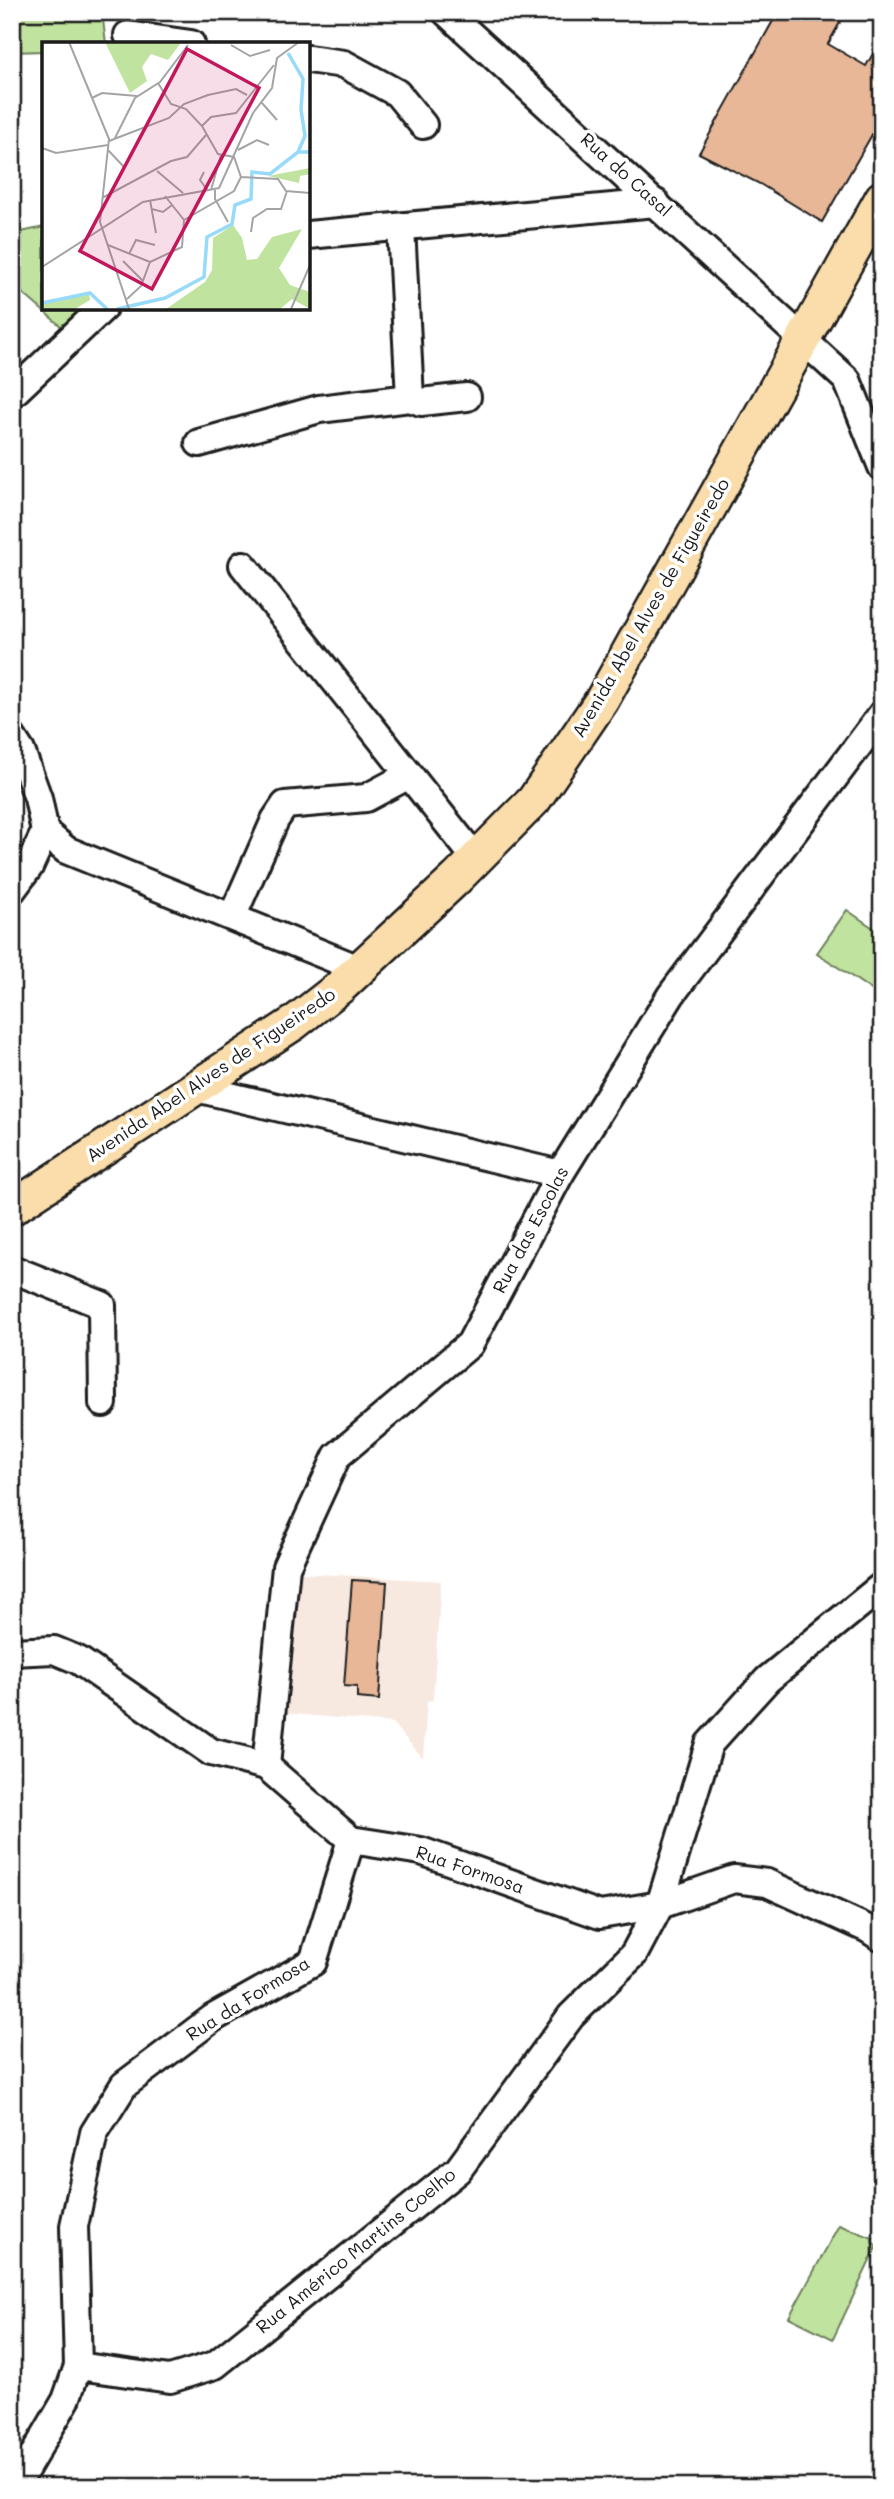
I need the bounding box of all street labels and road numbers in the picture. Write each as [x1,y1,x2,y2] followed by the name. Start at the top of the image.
[576,127,677,222] street label: Rua do Casal
[566,473,735,742] street label: Avenida Abel Alves de Figueiredo
[81,981,340,1167] street label: Avenida Abel Alves de Figueiredo
[487,1162,574,1297] street label: Rua das Escolas
[413,1839,528,1899] street label: Rua Formosa
[181,1950,314,2046] street label: Rua da Formosa
[251,2162,460,2338] street label: Rua Américo Martins Coelho

